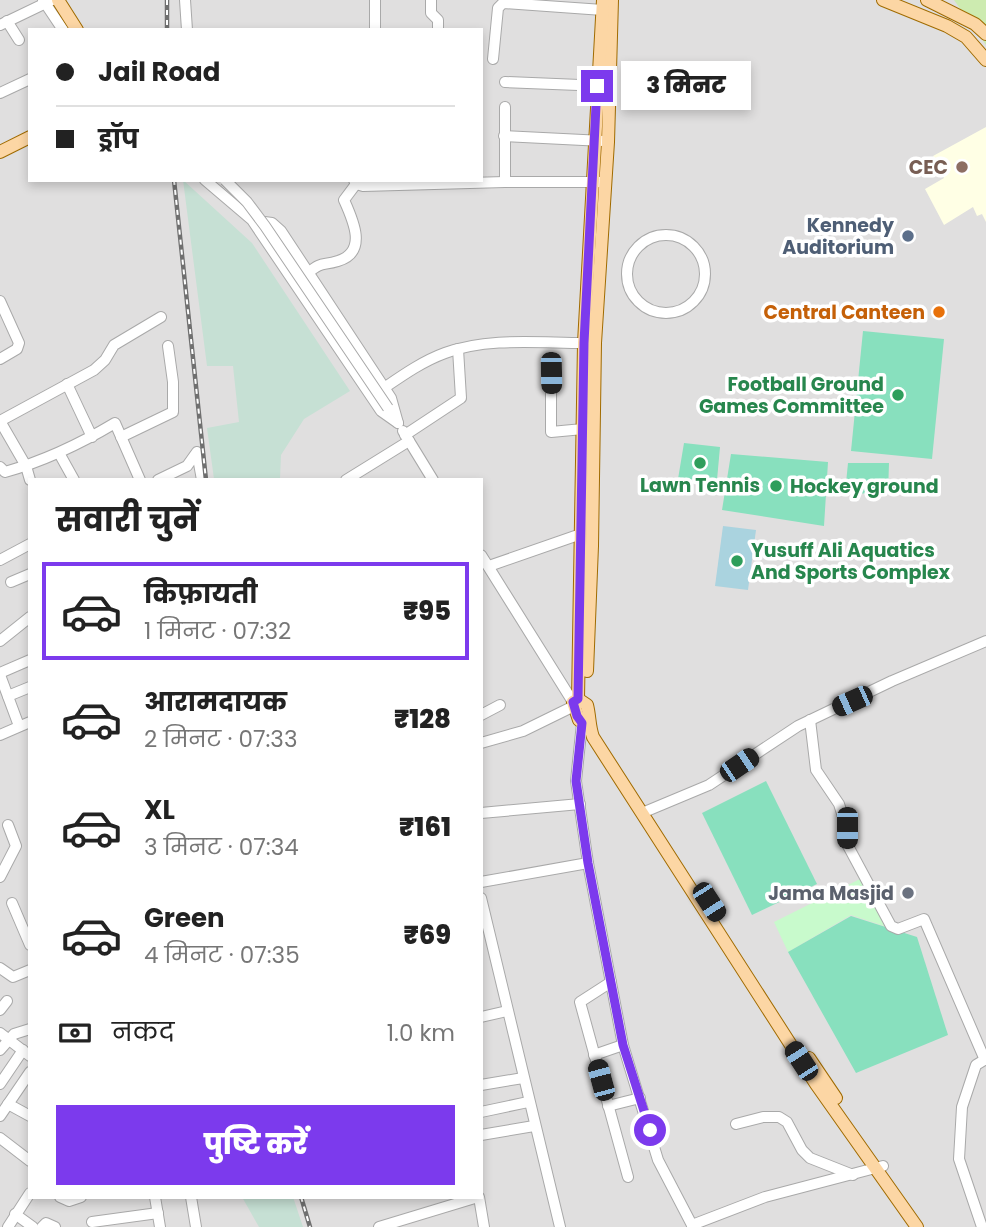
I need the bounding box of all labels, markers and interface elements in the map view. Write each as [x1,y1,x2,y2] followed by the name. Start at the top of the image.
[98,54,220,90] text: Jail Road
[622,62,751,110] callout: 3 मिनट
[646,69,726,101] text: 3 मिनट
[581,70,613,102] route end
[98,121,139,157] text: ड्रॉप
[909,154,948,181] place label: CEC
[954,159,970,175] marker: CEC
[782,212,895,261] place label: Kennedy Auditorium
[900,228,916,244] marker: Kennedy Auditorium
[764,299,925,326] place label: Central Canteen
[931,304,947,320] marker: Central Canteen
[541,352,562,394] car
[699,371,884,420] place label: Football Ground Games Committee
[890,387,906,403] marker: Football Ground Games Committee
[692,455,708,471] marker: Lawn Tennis
[640,472,760,499] place label: Lawn Tennis
[790,473,939,500] place label: Hockey ground
[768,478,784,494] marker: Hockey ground
[56,497,198,542] text: सवारी चुनें
[751,537,951,586] place label: Yusuff Ali Aquatics And Sports Complex
[729,553,745,569] marker: Yusuff Ali Aquatics And Sports Complex
[144,576,258,612] text: किफ़ायती
[60,580,123,643] icon: car
[403,593,451,629] text: ₹95
[144,615,291,647] text: 1 मिनट · 07:32
[829,683,876,719] car
[144,684,287,720] text: आरामदायक
[60,688,123,751] icon: car
[394,701,451,737] text: ₹128
[144,723,297,755] text: 2 मिनट · 07:33
[716,745,763,785] car
[144,792,175,828] text: XL
[60,796,123,859] icon: car
[837,807,858,849] car
[399,809,451,845] text: ₹161
[144,831,299,863] text: 3 मिनट · 07:34
[689,879,730,925] car
[768,880,894,907] place label: Jama Masjid
[900,885,916,901] marker: Jama Masjid
[144,900,225,936] text: Green
[60,904,123,967] icon: car
[403,917,451,953] text: ₹69
[144,939,300,971] text: 4 मिनट · 07:35
[56,1014,94,1052] icon: cash
[112,1014,174,1050] text: नकद
[387,1017,455,1049] text: 1.0 km
[781,1038,822,1084] car
[586,1057,617,1103] car
[56,1105,455,1185] button: पुष्टि करें
[634,1114,666,1146] route start

